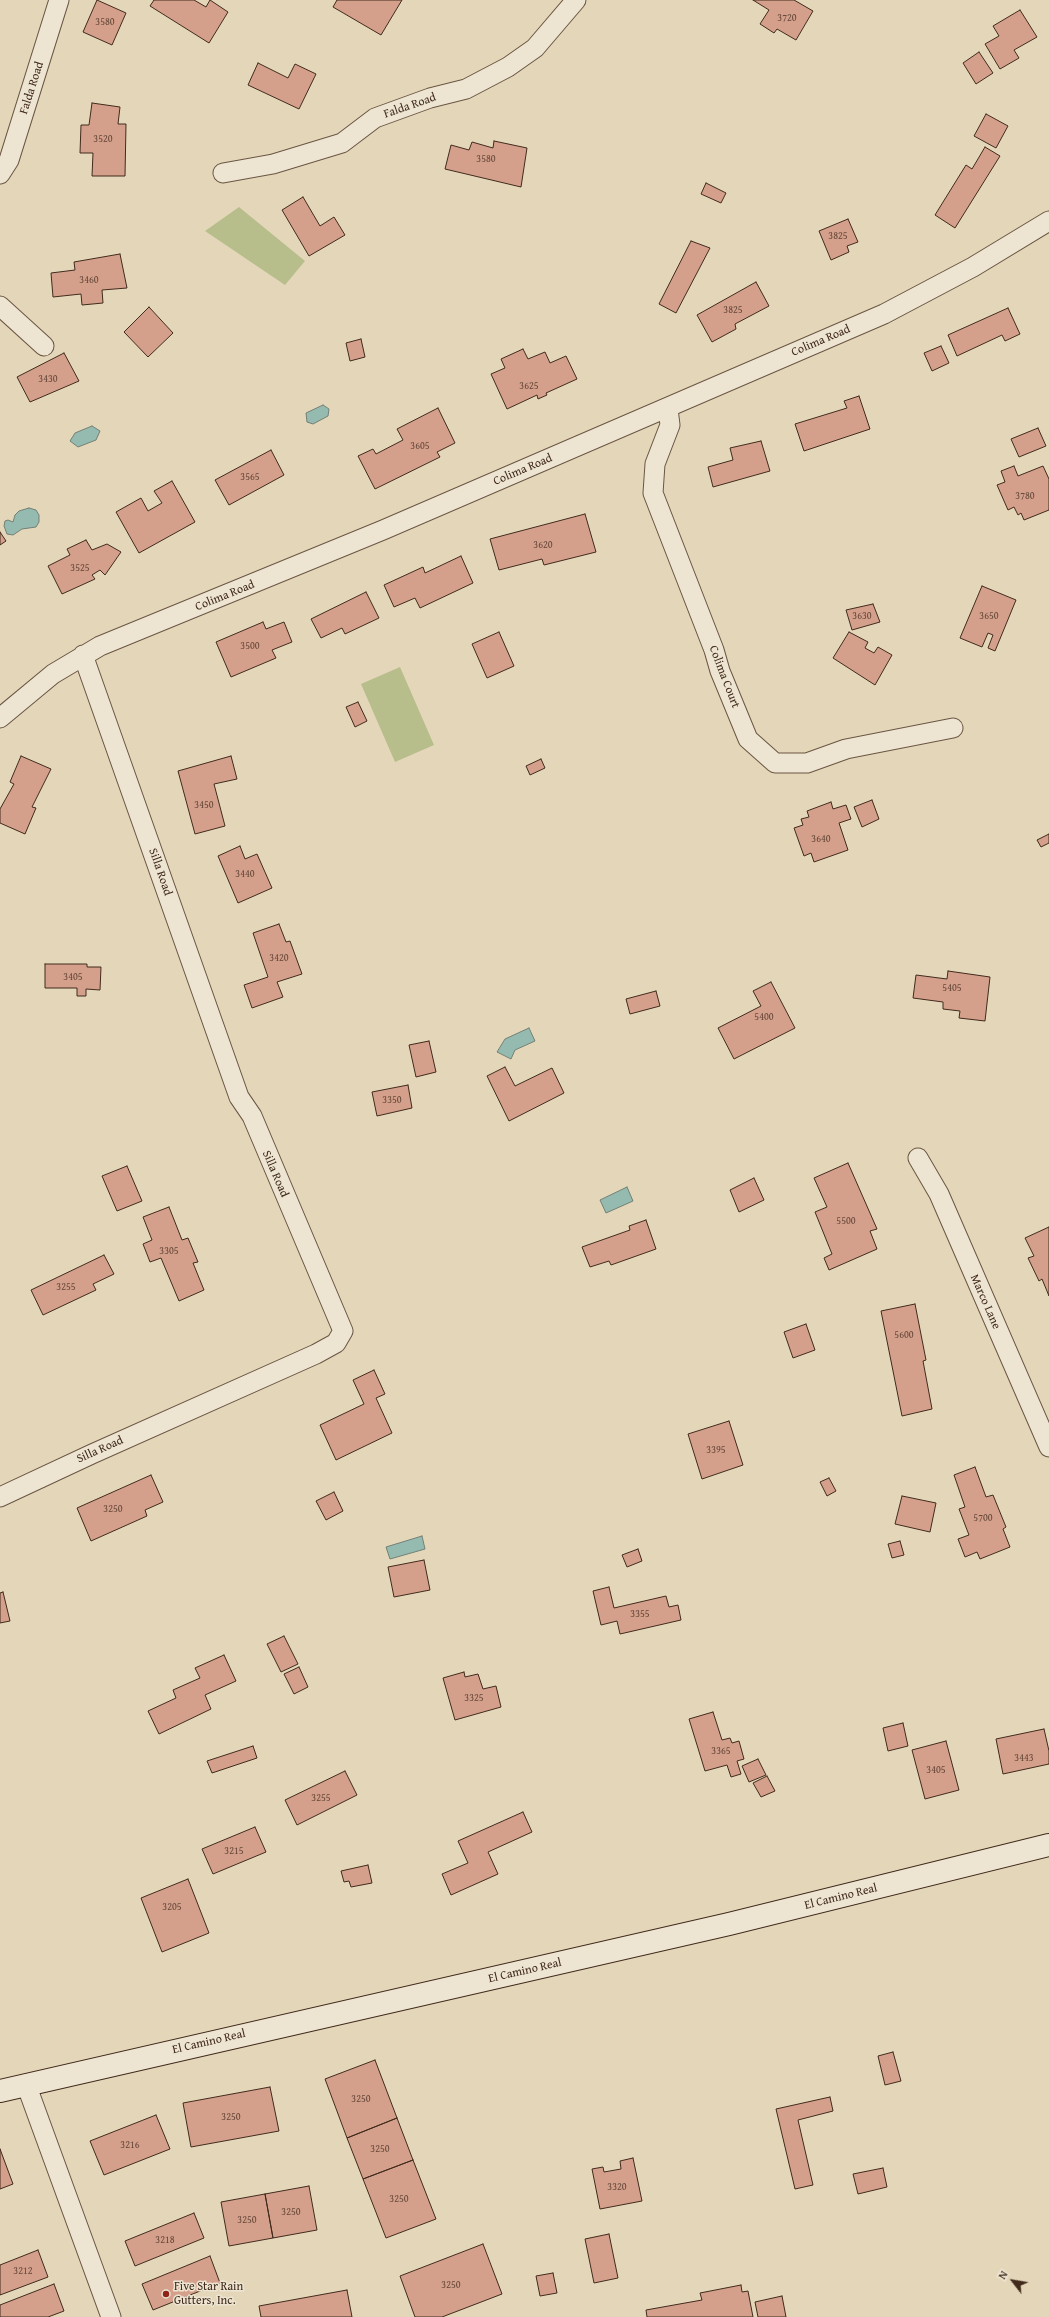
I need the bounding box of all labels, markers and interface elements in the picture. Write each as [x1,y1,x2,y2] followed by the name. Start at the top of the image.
[777,12,797,24] house number: 3720
[95,16,115,28] house number: 3580
[17,60,47,116] street label: Falda Road
[382,90,438,122] street label: Falda Road
[93,133,113,145] house number: 3520
[476,153,496,165] house number: 3580
[828,230,848,242] house number: 3825
[79,274,99,286] house number: 3460
[723,304,743,316] house number: 3825
[789,322,853,360] street label: Colima Road
[38,373,58,385] house number: 3430
[519,380,539,392] house number: 3625
[410,440,430,452] house number: 3605
[491,451,555,489] street label: Colima Road
[240,471,260,483] house number: 3565
[1015,490,1035,502] house number: 3780
[533,539,553,551] house number: 3620
[70,562,90,574] house number: 3525
[193,578,257,614] street label: Colima Road
[852,610,872,622] house number: 3630
[979,610,999,622] house number: 3650
[240,640,260,652] house number: 3500
[705,644,743,710] street label: Colima Court
[194,799,214,811] house number: 3450
[811,833,831,845] house number: 3640
[145,846,175,898] street label: Silla Road
[235,868,255,880] house number: 3440
[269,952,289,964] house number: 3420
[63,971,83,983] house number: 3405
[942,982,962,994] house number: 5405
[754,1011,774,1023] house number: 5400
[382,1094,402,1106] house number: 3350
[259,1148,291,1200] street label: Silla Road
[836,1215,856,1227] house number: 5500
[159,1245,179,1257] house number: 3305
[967,1272,1003,1332] street label: Marco Lane
[56,1281,76,1293] house number: 3255
[894,1329,914,1341] house number: 5600
[75,1433,125,1467] street label: Silla Road
[706,1444,726,1456] house number: 3395
[103,1503,123,1515] house number: 3250
[973,1512,993,1524] house number: 5700
[630,1608,650,1620] house number: 3355
[464,1692,484,1704] house number: 3325
[711,1745,731,1757] house number: 3365
[1014,1752,1034,1764] house number: 3443
[926,1764,946,1776] house number: 3405
[311,1792,331,1804] house number: 3255
[224,1845,244,1857] house number: 3215
[803,1881,879,1913] street label: El Camino Real
[162,1901,182,1913] house number: 3205
[487,1956,563,1986] street label: El Camino Real
[171,2027,247,2057] street label: El Camino Real
[351,2093,371,2105] house number: 3250
[221,2111,241,2123] house number: 3250
[120,2139,140,2151] house number: 3216
[370,2143,390,2155] house number: 3250
[607,2181,627,2193] house number: 3320
[389,2193,409,2205] house number: 3250
[281,2206,301,2218] house number: 3250
[237,2214,257,2226] house number: 3250
[155,2234,175,2246] house number: 3218
[993,2261,1033,2301] north arrow
[13,2265,33,2277] house number: 3212
[994,2268,1011,2282] text: N
[441,2279,461,2291] house number: 3250
[174,2280,243,2308] place label: Five Star Rain Gutters, Inc.
[161,2289,171,2299] marker: Five Star Rain Gutters, Inc.

